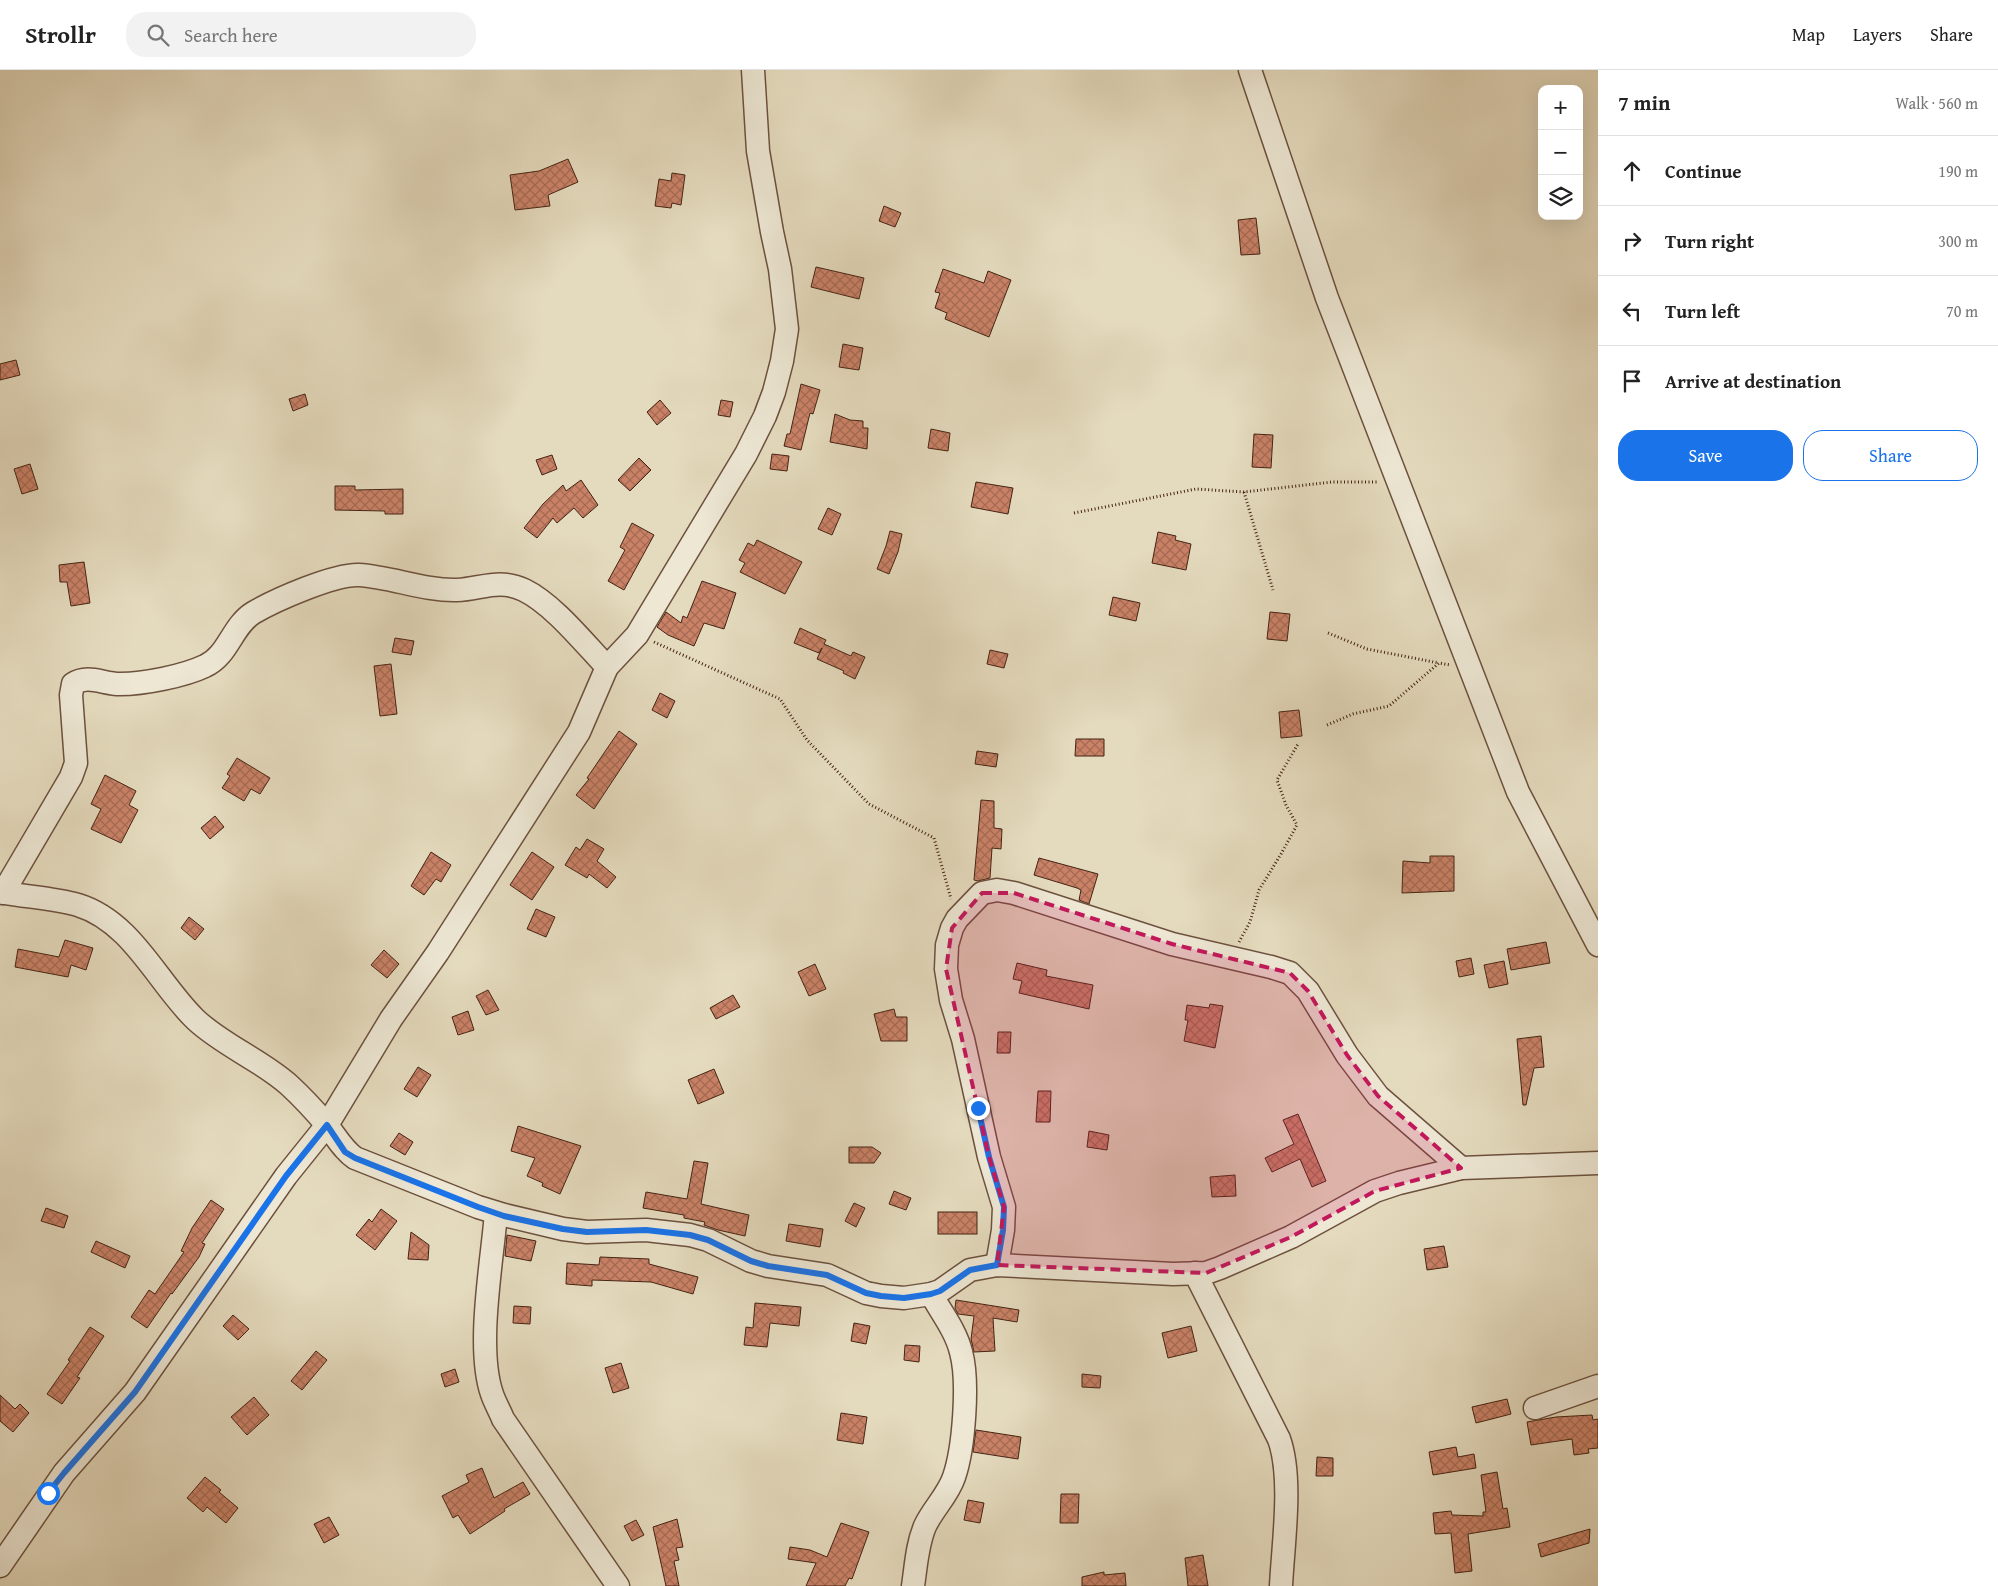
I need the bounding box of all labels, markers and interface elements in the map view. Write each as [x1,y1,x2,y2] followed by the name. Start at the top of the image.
[126,12,476,57] search box
[25,17,96,52] text: Strollr
[144,21,172,49] icon: search
[184,21,278,49] text: Search here
[1792,21,1825,48] text: Map
[1853,21,1902,48] text: Layers
[1930,21,1973,48] text: Share
[1538,85,1583,220] map controls
[1538,85,1583,130] button: +
[1618,87,1670,118] text: 7 min
[1895,91,1978,115] text: Walk · 560 m
[1538,130,1583,175] button: −
[1618,157,1646,185] icon: ahead
[1665,157,1742,185] text: Continue
[1938,159,1978,183] text: 190 m
[1538,175,1583,220] button: layers
[1618,227,1646,255] icon: right
[1665,227,1754,255] text: Turn right
[1938,229,1978,253] text: 300 m
[1618,297,1646,325] icon: left
[1665,297,1740,325] text: Turn left
[1946,299,1978,323] text: 70 m
[1618,367,1646,395] icon: arrive
[1665,367,1841,395] text: Arrive at destination
[1618,430,1793,481] button: Save
[1803,430,1978,481] button: Share
[967,1097,990,1120] route end
[37,1482,60,1505] route start

